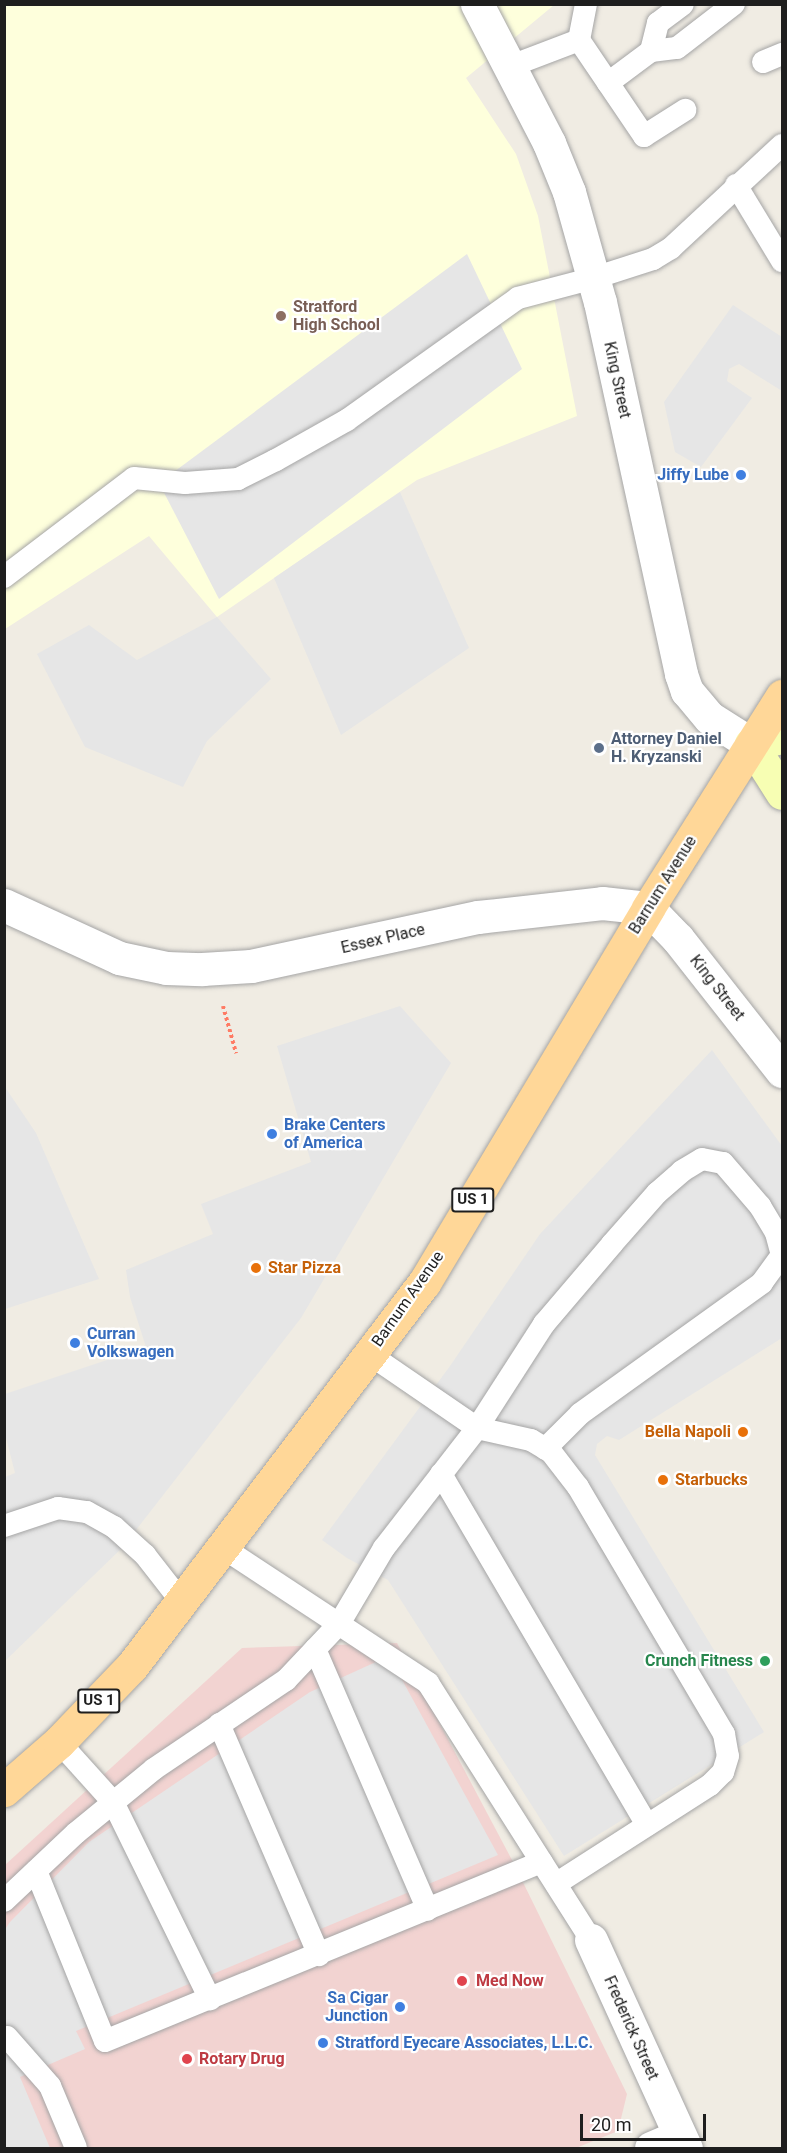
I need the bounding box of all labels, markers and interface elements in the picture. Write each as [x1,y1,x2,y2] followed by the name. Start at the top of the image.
[293,297,380,335] place label: Stratford High School
[274,309,288,323] marker: Stratford High School
[600,340,634,420] street label: King Street
[657,465,729,485] place label: Jiffy Lube
[734,468,748,482] marker: Jiffy Lube
[611,729,722,767] place label: Attorney Daniel H. Kryzanski
[592,741,606,755] marker: Attorney Daniel H. Kryzanski
[625,832,701,938] street label: Barnum Avenue
[339,920,427,958] street label: Essex Place
[685,951,749,1025] street label: King Street
[284,1115,386,1153] place label: Brake Centers of America
[265,1127,279,1141] marker: Brake Centers of America
[450,1188,496,1212] road number: US 1
[368,1248,448,1350] street label: Barnum Avenue
[268,1258,341,1278] place label: Star Pizza
[249,1261,263,1275] marker: Star Pizza
[87,1324,174,1362] place label: Curran Volkswagen
[68,1336,82,1350] marker: Curran Volkswagen
[645,1422,731,1442] place label: Bella Napoli
[736,1425,750,1439] marker: Bella Napoli
[675,1470,748,1490] place label: Starbucks
[656,1473,670,1487] marker: Starbucks
[645,1651,753,1671] place label: Crunch Fitness
[758,1654,772,1668] marker: Crunch Fitness
[76,1689,122,1713] road number: US 1
[476,1971,544,1991] place label: Med Now
[453,1972,471,1990] marker: Med Now
[599,1973,663,2083] street label: Frederick Street
[325,1988,388,2026] place label: Sa Cigar Junction
[393,2000,407,2014] marker: Sa Cigar Junction
[335,2033,593,2053] place label: Stratford Eyecare Associates, L.L.C.
[316,2036,330,2050] marker: Stratford Eyecare Associates, L.L.C.
[199,2049,285,2069] place label: Rotary Drug
[180,2052,194,2066] marker: Rotary Drug
[583,2102,709,2140] scale bar
[591,2114,631,2135] text: 20 m

